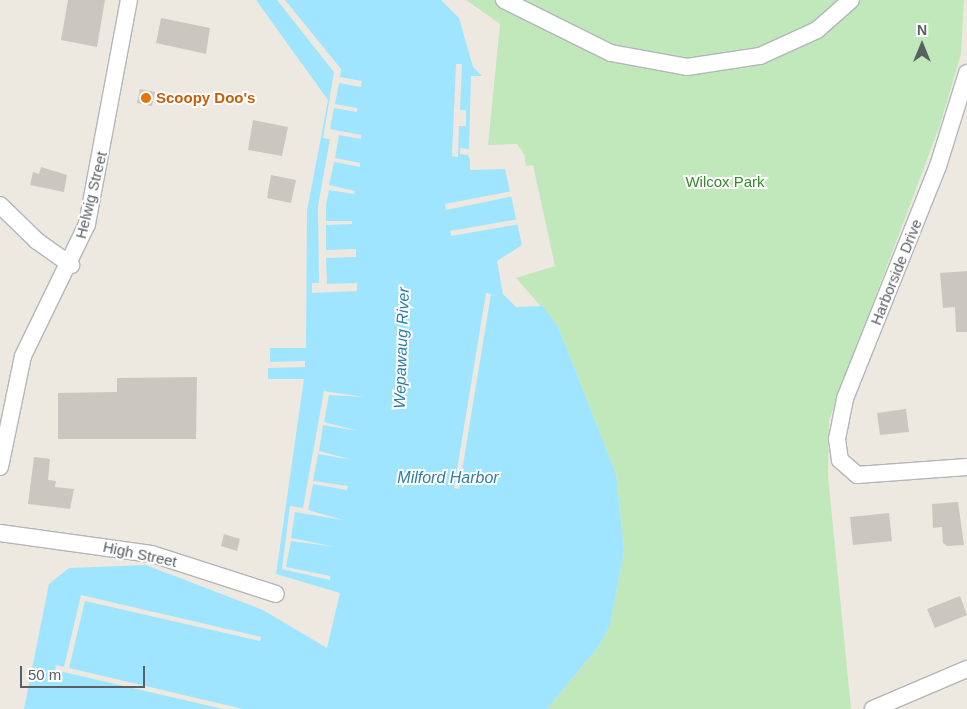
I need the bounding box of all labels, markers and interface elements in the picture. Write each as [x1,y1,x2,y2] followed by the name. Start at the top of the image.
[897,20,947,70] north arrow
[917,22,927,38] text: N
[156,89,255,107] place label: Scoopy Doo's
[140,92,152,104] marker: Scoopy Doo's
[71,150,111,240] street label: Helwig Street
[685,173,765,191] park label: Wilcox Park
[867,216,925,328] street label: Harborside Drive
[390,287,414,409] water label: Wepawaug River
[397,468,499,488] water label: Milford Harbor
[101,537,179,571] street label: High Street
[22,656,148,688] scale bar
[28,666,61,683] text: 50 m

